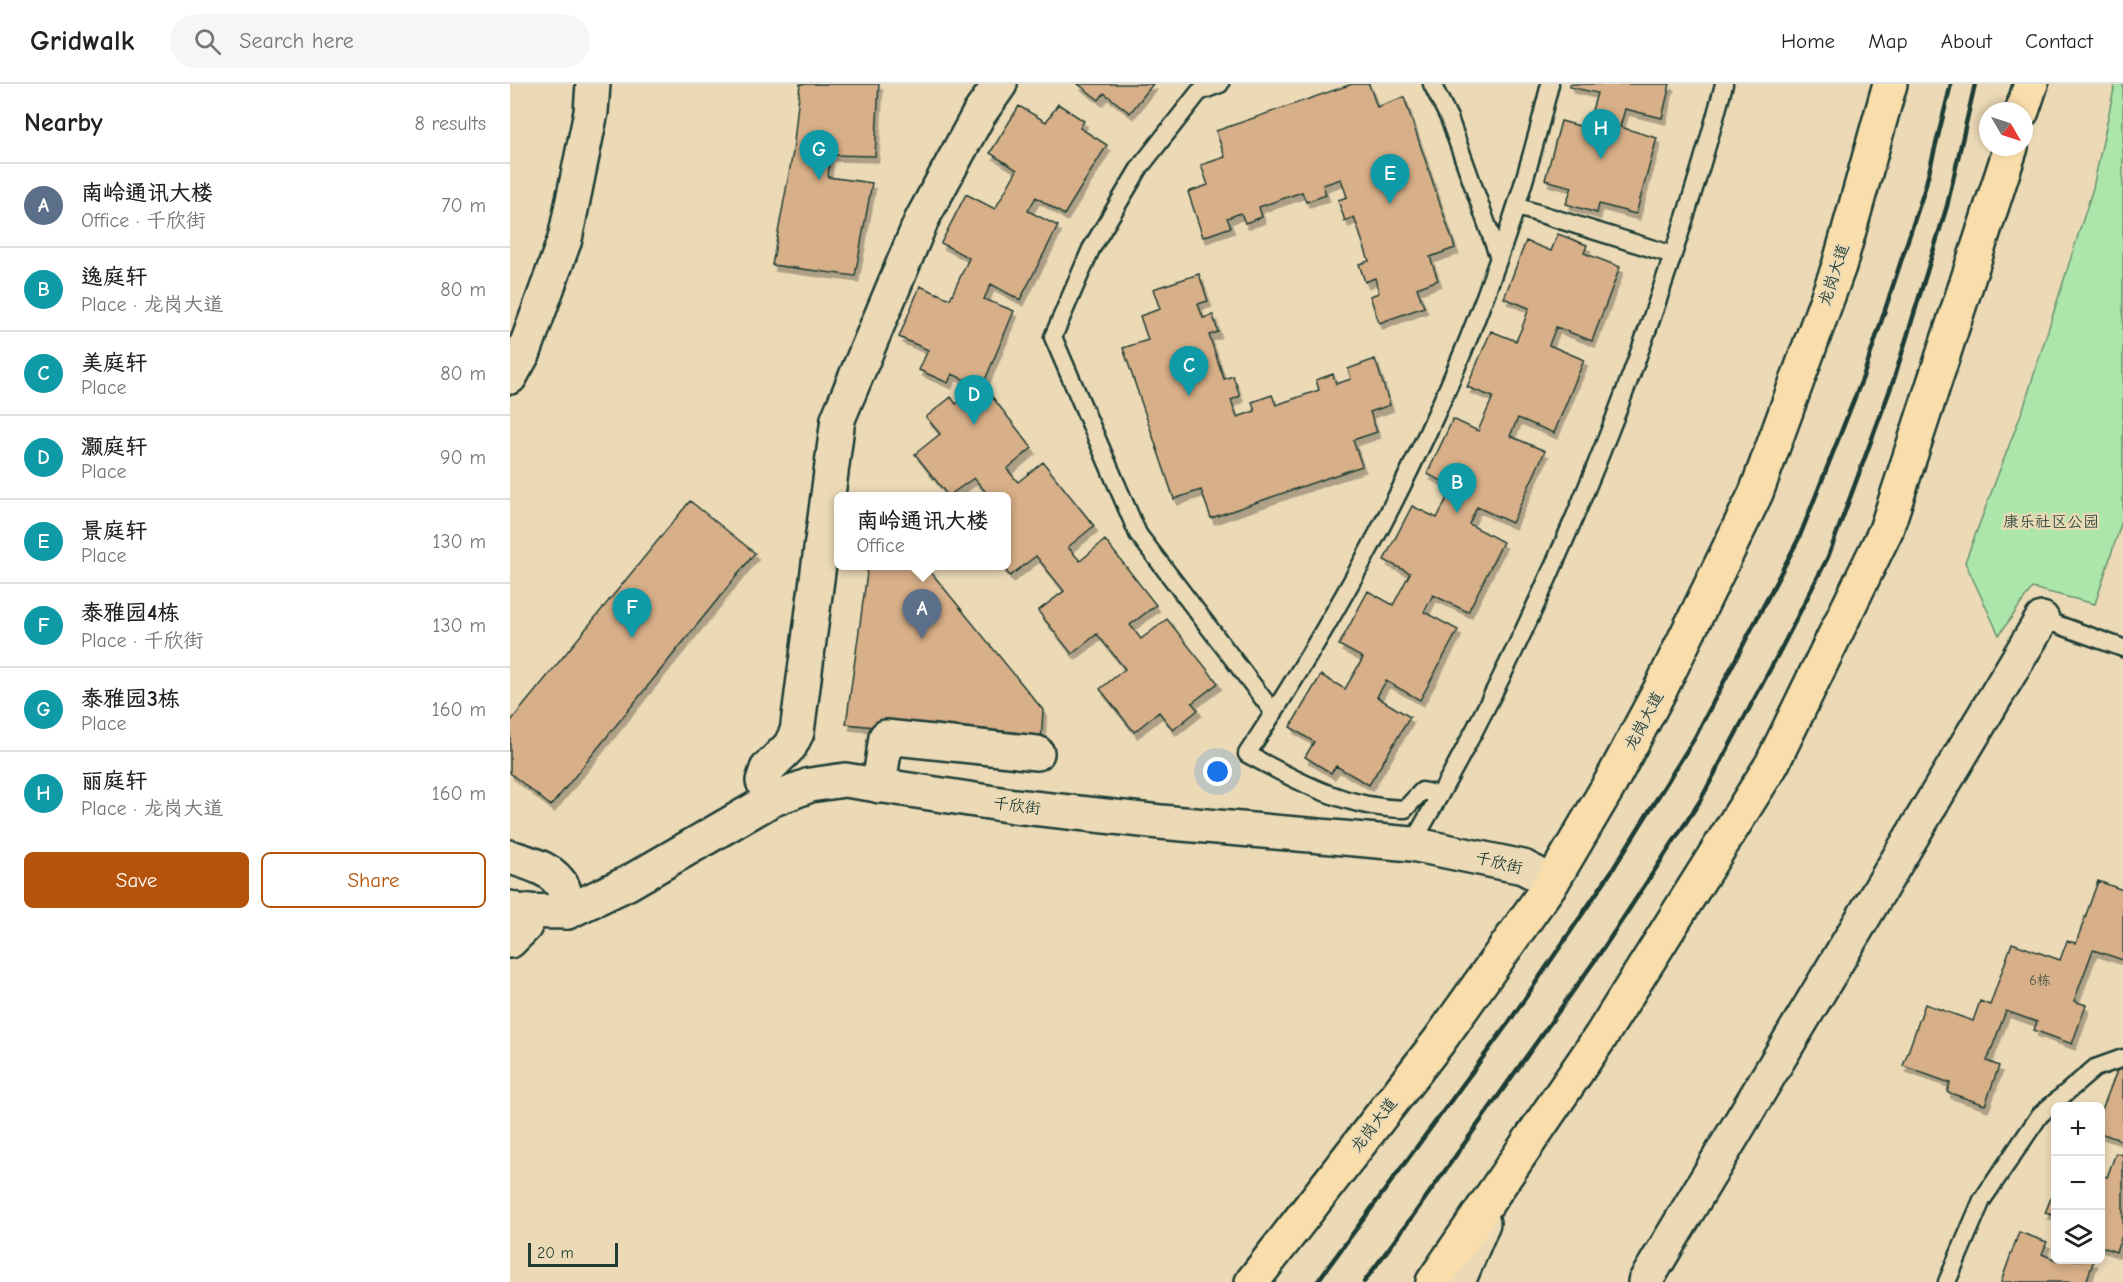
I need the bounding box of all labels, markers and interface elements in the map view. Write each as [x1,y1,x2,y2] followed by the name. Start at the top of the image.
[170,14,590,68] search box
[30,25,134,57] text: Gridwalk
[191,25,224,58] icon: search
[239,28,354,54] text: Search here
[1781,29,1835,53] text: Home
[1868,29,1908,53] text: Map
[1941,29,1992,53] text: About
[2025,29,2093,53] text: Contact
[1979,102,2033,156] north arrow
[24,108,103,138] text: Nearby
[1582,110,1620,159] pin: H
[414,112,486,135] text: 8 results
[800,130,838,180] pin: G
[1370,154,1410,204] pin: E
[81,180,213,206] text: 南岭通讯大楼
[38,194,49,217] text: A
[441,194,486,217] text: 70 m
[81,209,206,232] text: Office · 千欣街
[1816,242,1852,308] street label: 龙岗大道
[81,264,147,290] text: 逸庭轩
[37,278,50,301] text: B
[440,278,486,301] text: 80 m
[81,293,223,316] text: Place · 龙岗大道
[1170,346,1208,396] pin: C
[81,350,147,376] text: 美庭轩
[37,362,50,385] text: C
[440,362,486,385] text: 80 m
[81,376,127,399] text: Place
[954,376,994,425] pin: D
[81,434,147,460] text: 灏庭轩
[37,446,50,469] text: D
[440,446,486,469] text: 90 m
[81,460,127,483] text: Place
[1438,464,1476,513] pin: B
[834,492,1011,570] popup
[856,508,989,534] text: 南岭通讯大楼
[2003,513,2099,531] park label: 康乐社区公园
[81,518,147,544] text: 景庭轩
[38,530,49,553] text: E
[433,530,486,553] text: 130 m
[856,534,905,557] text: Office
[81,544,127,567] text: Place
[612,588,652,638] pin: F
[902,590,942,639] pin: A
[81,600,179,626] text: 泰雅园4栋
[38,614,49,637] text: F
[433,614,486,637] text: 130 m
[81,629,203,652] text: Place · 千欣街
[81,686,180,712] text: 泰雅园3栋
[1621,689,1667,753] street label: 龙岗大道
[36,698,51,721] text: G
[432,698,486,721] text: 160 m
[81,712,127,735] text: Place
[1203,757,1232,786] your location
[81,768,147,794] text: 丽庭轩
[36,782,51,805] text: H
[432,782,486,805] text: 160 m
[992,794,1042,818] street label: 千欣街
[81,797,223,820] text: Place · 龙岗大道
[1474,848,1524,878] street label: 千欣街
[24,852,249,908] button: Save
[261,852,486,908] button: Share
[2029,972,2051,989] house number: 6栋
[1347,1094,1401,1156] street label: 龙岗大道
[2051,1102,2105,1264] map controls
[2051,1102,2105,1156] button: +
[2051,1156,2105,1210] button: −
[2051,1210,2105,1264] button: layers
[528,1240,618,1268] scale bar
[537,1244,574,1262] text: 20 m

